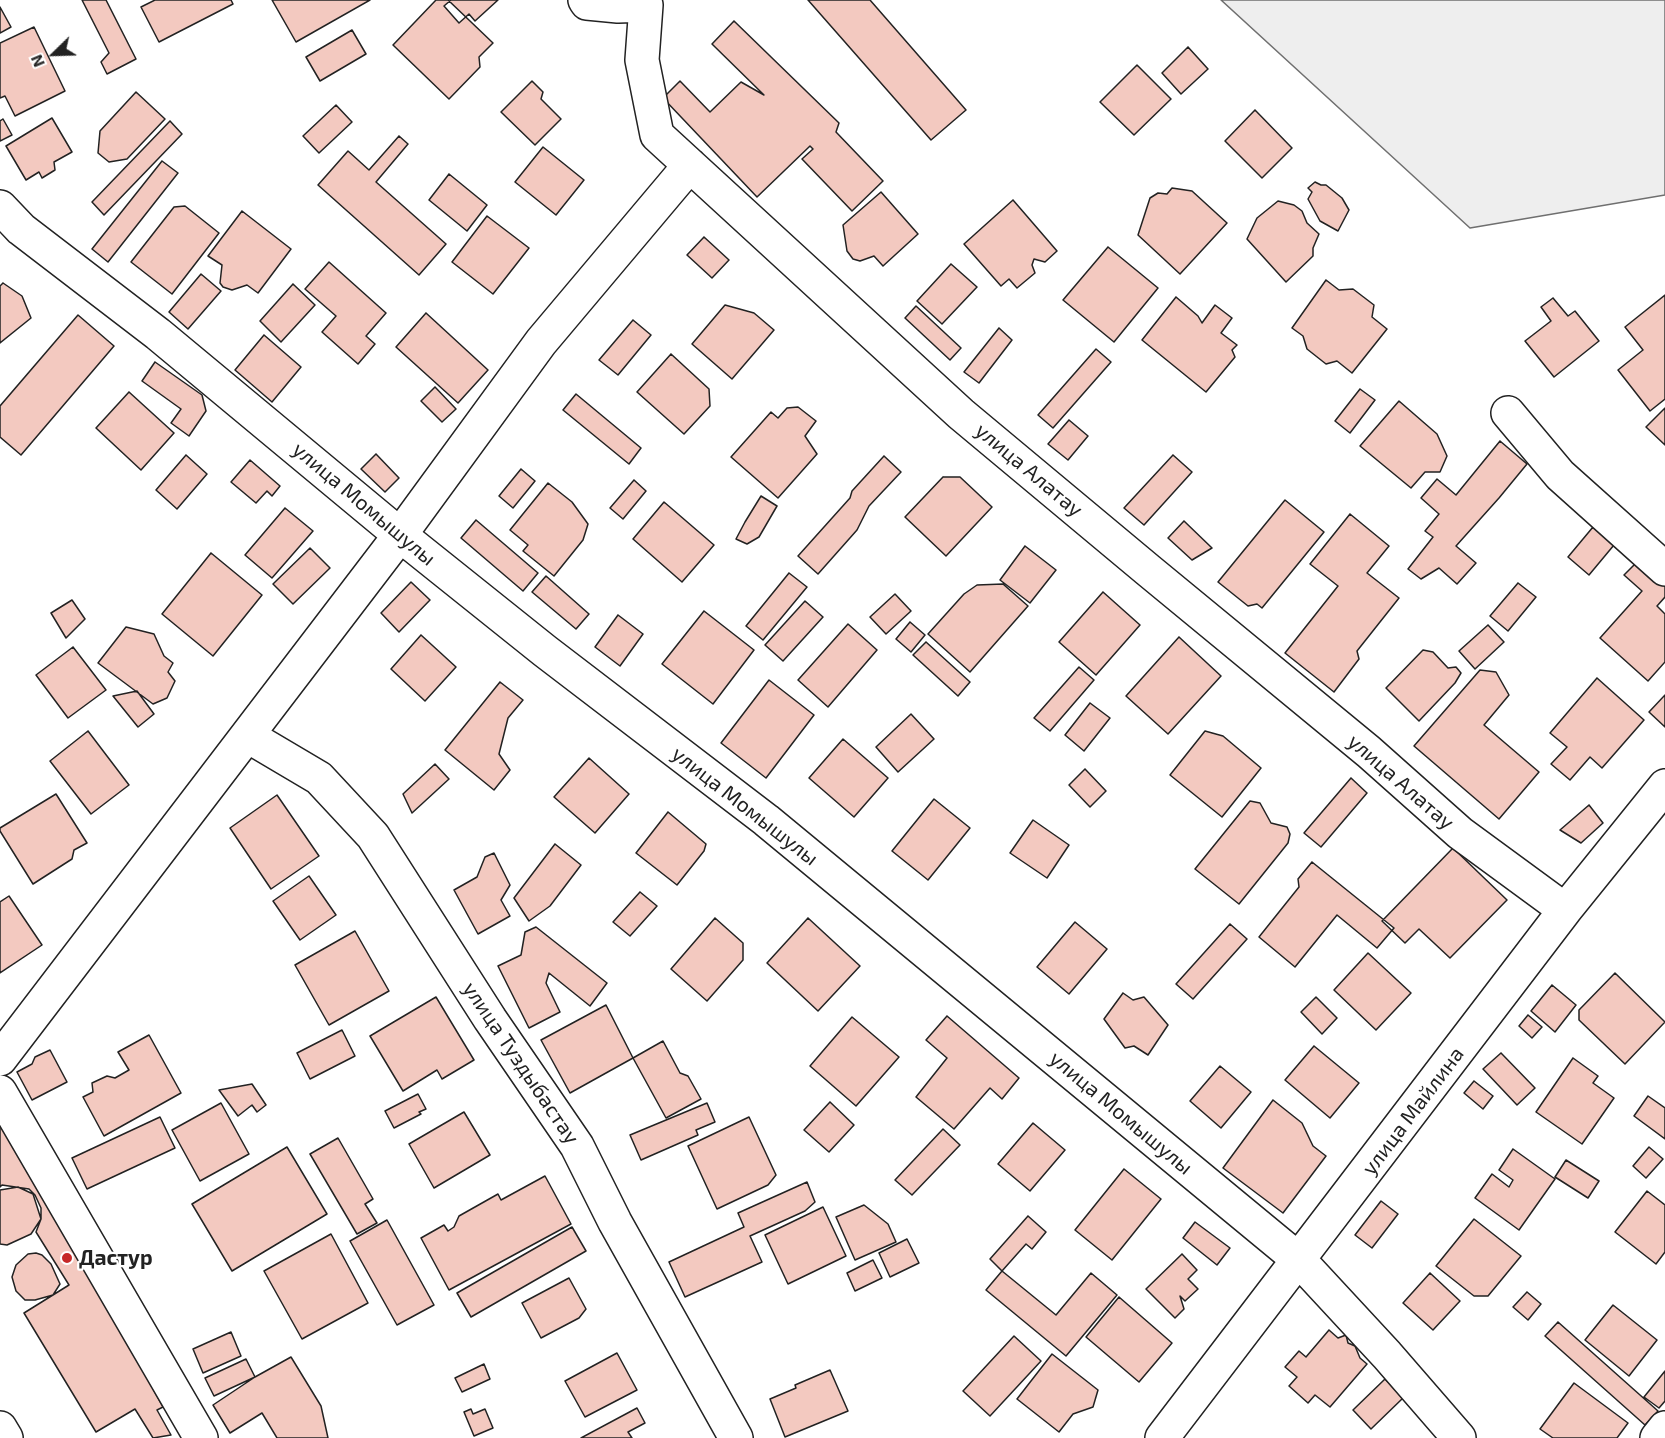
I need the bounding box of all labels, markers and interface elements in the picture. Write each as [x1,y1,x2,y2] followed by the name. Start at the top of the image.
[24,24,84,84] north arrow
[26,52,48,70] text: N
[970,418,1088,522] street label: улица Алатау
[287,437,441,571] street label: улица Момышулы
[1343,729,1459,835] street label: улица Алатау
[667,741,823,871] street label: улица Момышулы
[457,977,585,1149] street label: улица Туздыбастау
[1357,1042,1469,1180] street label: улица Майлина
[1044,1046,1198,1180] street label: улица Момышулы
[79,1245,153,1271] place label: Дастур
[60,1251,74,1265] marker: Дастур

